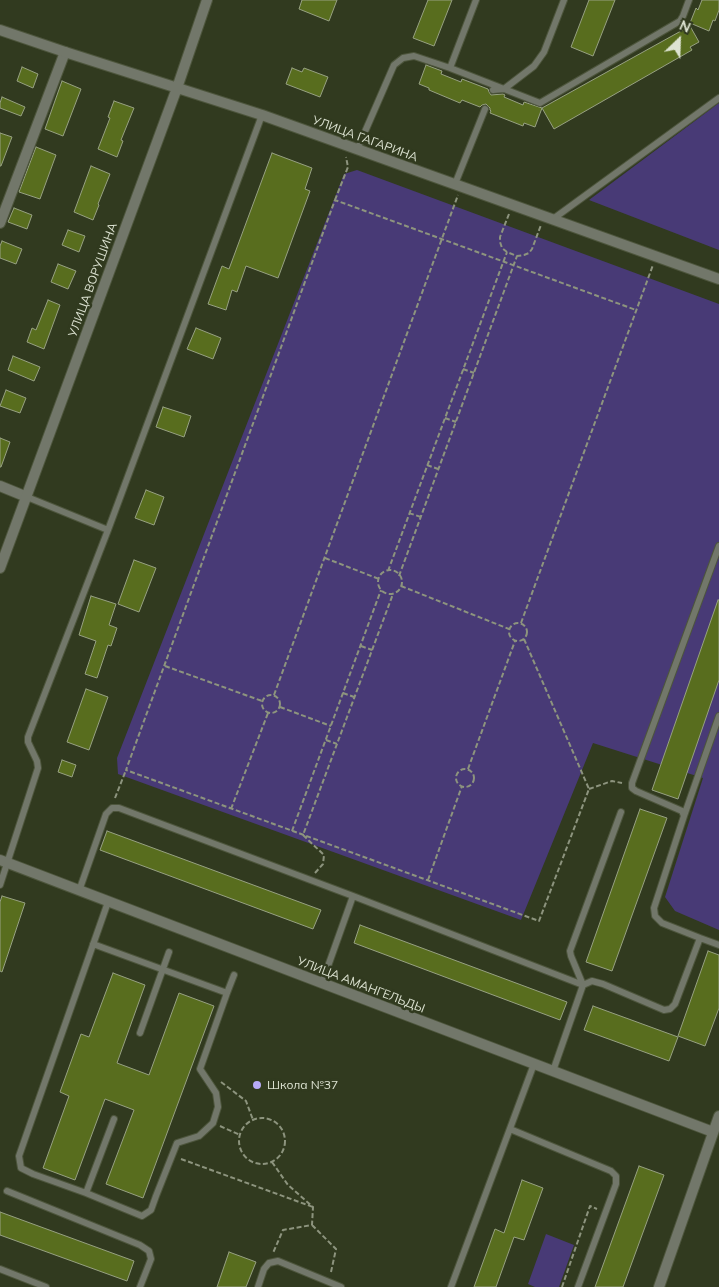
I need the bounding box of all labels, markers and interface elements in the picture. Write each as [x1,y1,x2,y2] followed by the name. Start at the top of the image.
[654,15,704,65] north arrow
[677,16,694,37] text: N
[310,113,420,165] street label: УЛИЦА ГАГАРИНА
[66,221,120,339] street label: УЛИЦА ВОРУШИНА
[295,954,427,1016] street label: УЛИЦА АМАНГЕЛЬДЫ
[267,1078,338,1092] place label: Школа №37
[251,1079,263,1091] marker: Школа №37

